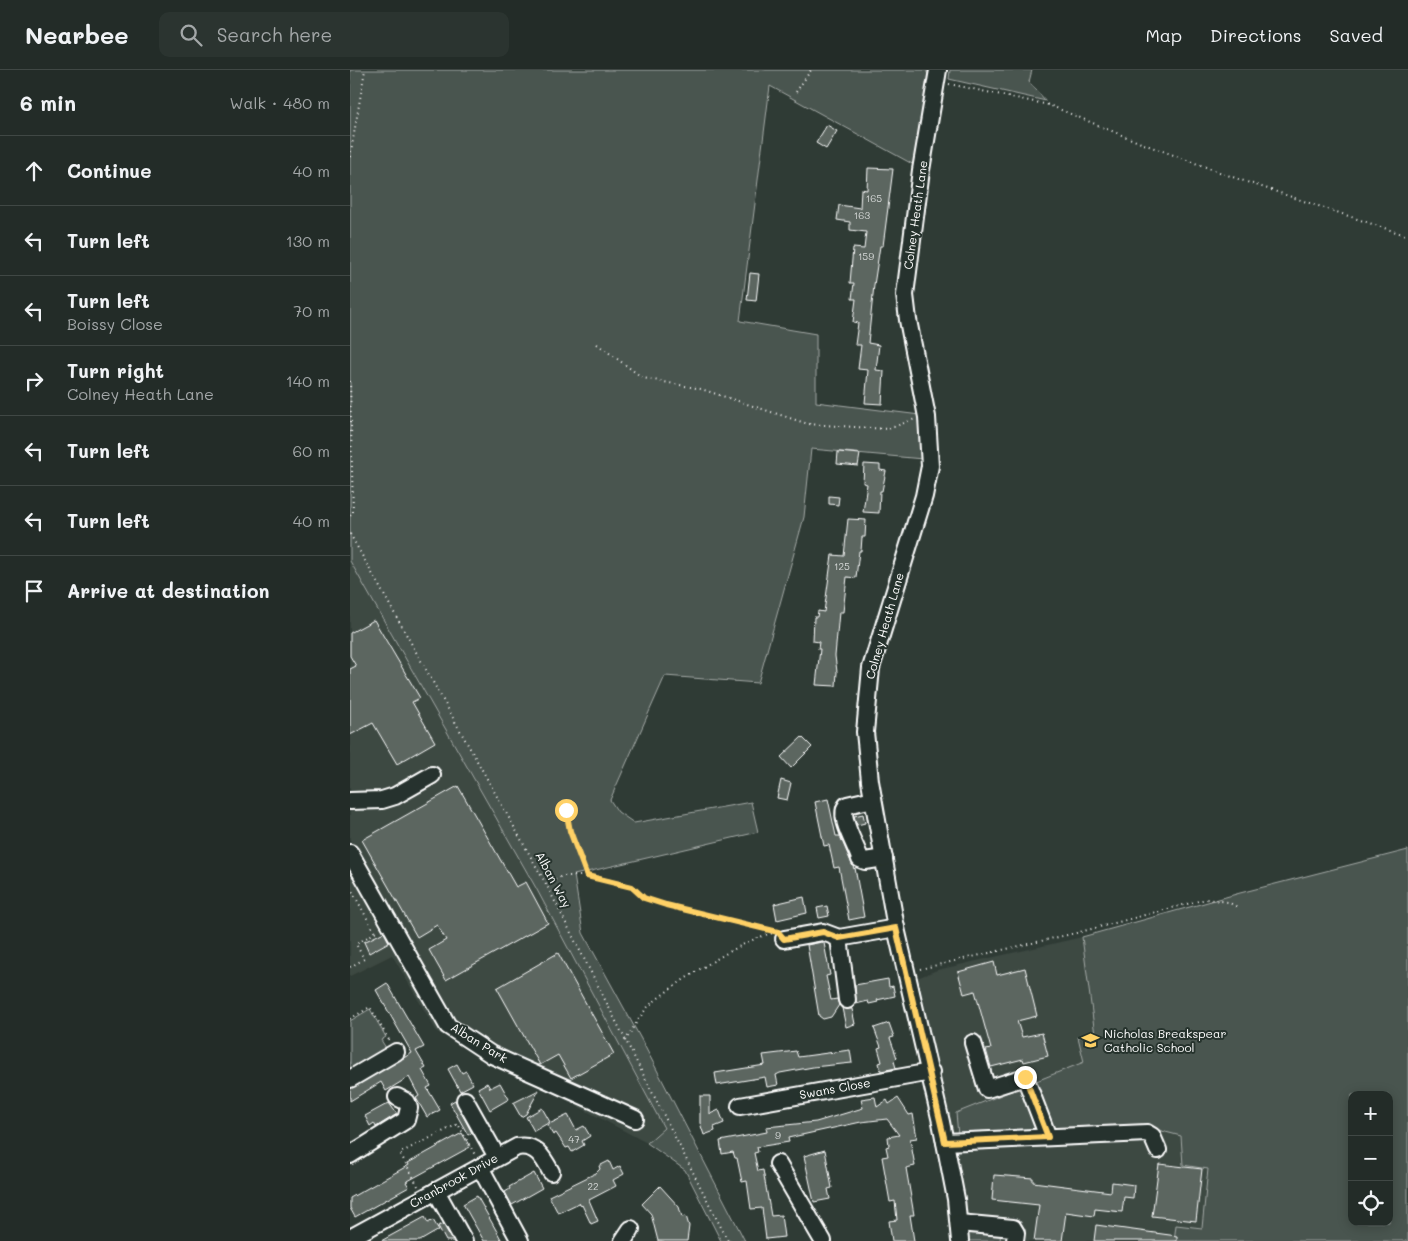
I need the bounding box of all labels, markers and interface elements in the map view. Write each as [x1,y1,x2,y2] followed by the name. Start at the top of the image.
[159,12,509,57] search box
[25,19,129,50] text: Nearbee
[177,21,205,49] icon: search
[217,22,332,47] text: Search here
[1145,23,1182,47] text: Map
[1210,23,1302,47] text: Directions
[1330,23,1383,47] text: Saved
[20,89,76,116] text: 6 min
[229,92,330,113] text: Walk · 480 m
[20,157,48,185] icon: ahead
[67,158,152,183] text: Continue
[899,159,931,270] street label: Colney Heath Lane
[293,160,330,181] text: 40 m
[866,191,882,205] house number: 165
[854,208,870,222] house number: 163
[20,227,48,255] icon: left
[67,228,150,253] text: Turn left
[286,230,330,251] text: 130 m
[858,249,874,263] house number: 159
[67,288,150,313] text: Turn left
[20,297,48,325] icon: left
[293,300,330,321] text: 70 m
[67,313,163,334] text: Boissy Close
[67,358,164,383] text: Turn right
[20,367,48,395] icon: right
[286,370,330,391] text: 140 m
[67,383,214,404] text: Colney Heath Lane
[20,437,48,465] icon: left
[67,438,150,463] text: Turn left
[293,440,330,461] text: 60 m
[20,507,48,535] icon: left
[67,508,150,533] text: Turn left
[293,510,330,531] text: 40 m
[834,559,850,573] house number: 125
[861,571,907,681] street label: Colney Heath Lane
[20,577,48,605] icon: arrive
[67,578,270,603] text: Arrive at destination
[555,799,578,822] route start
[532,849,575,910] street label: Alban Way
[448,1018,511,1066] street label: Alban Park
[1104,1025,1227,1055] place label: Nicholas Breakspear Catholic School
[1080,1031,1100,1051] school or university icon: Nicholas Breakspear Catholic School
[1014,1066,1037,1089] route end
[798,1074,872,1102] street label: Swans Close
[1348,1091,1393,1226] map controls
[1348,1091,1393,1136] button: +
[775,1128,781,1142] house number: 9
[568,1132,580,1146] house number: 47
[1348,1136,1393,1181] button: −
[407,1149,500,1211] street label: Cranbrook Drive
[587,1179,599,1193] house number: 22
[1348,1181,1393,1226] button: locate

